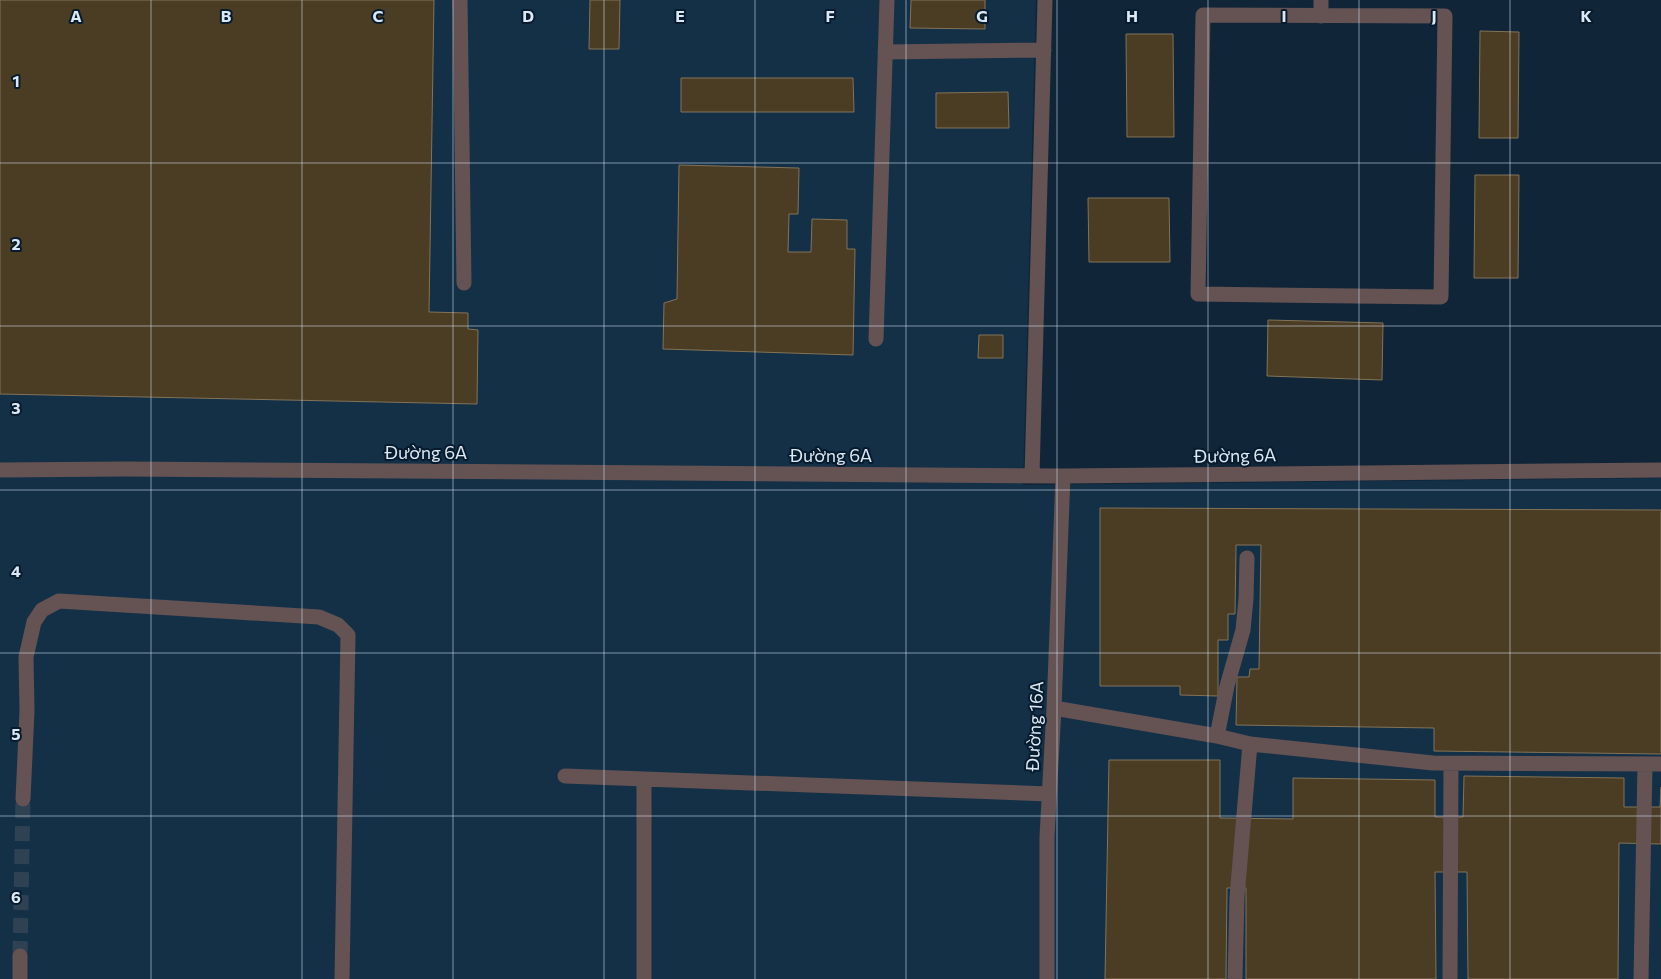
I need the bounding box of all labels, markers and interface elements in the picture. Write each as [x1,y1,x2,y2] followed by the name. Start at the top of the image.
[70,6,82,25] text: A
[221,6,232,25] text: B
[373,6,384,25] text: C
[522,6,534,25] text: D
[675,6,685,25] text: E
[825,6,835,25] text: F
[976,6,988,25] text: G
[1126,6,1138,25] text: H
[1281,6,1287,25] text: I
[1431,6,1437,25] text: J
[1580,6,1592,25] text: K
[12,71,20,90] text: 1
[11,234,21,253] text: 2
[11,398,21,417] text: 3
[384,441,467,463] street label: Đường 6A
[1193,443,1276,467] street label: Đường 6A
[789,444,872,466] street label: Đường 6A
[11,561,21,580] text: 4
[1021,680,1047,773] street label: Đường 16A
[11,724,21,743] text: 5
[11,887,21,906] text: 6

